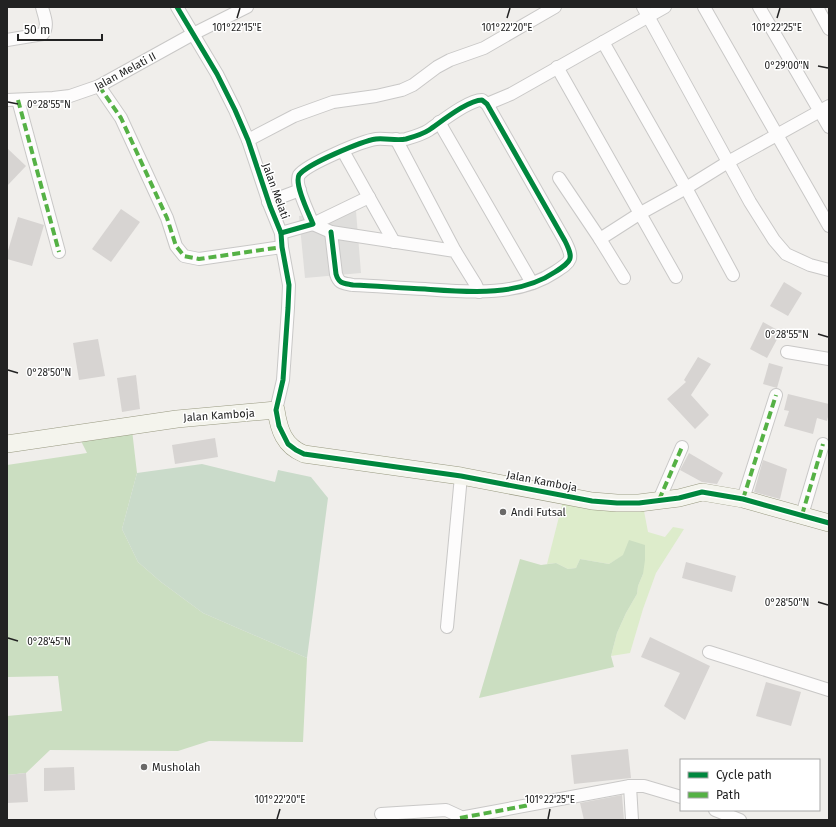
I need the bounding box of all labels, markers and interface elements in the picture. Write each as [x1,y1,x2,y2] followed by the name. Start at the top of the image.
[18,16,102,42] scale bar
[212,22,262,34] text: 101°22'15"E
[481,22,533,34] text: 101°22'20"E
[752,22,802,34] text: 101°22'25"E
[24,23,50,37] text: 50 m
[92,50,158,93] street label: Jalan Melati II
[765,60,809,72] text: 0°29'00"N
[27,99,71,111] text: 0°28'55"N
[259,161,292,221] street label: Jalan Melati
[765,329,809,341] text: 0°28'55"N
[27,367,71,379] text: 0°28'50"N
[183,407,255,424] street label: Jalan Kamboja
[506,468,578,495] street label: Jalan Kamboja
[511,506,566,519] place label: Andi Futsal
[498,507,508,517] marker: Andi Futsal
[765,597,809,609] text: 0°28'50"N
[27,636,71,648] text: 0°28'45"N
[680,759,820,811] legend
[152,761,201,774] place label: Musholah
[139,762,149,772] marker: Musholah
[716,768,772,782] text: Cycle path
[716,788,740,802] text: Path
[254,794,306,806] text: 101°22'20"E
[525,794,575,806] text: 101°22'25"E

